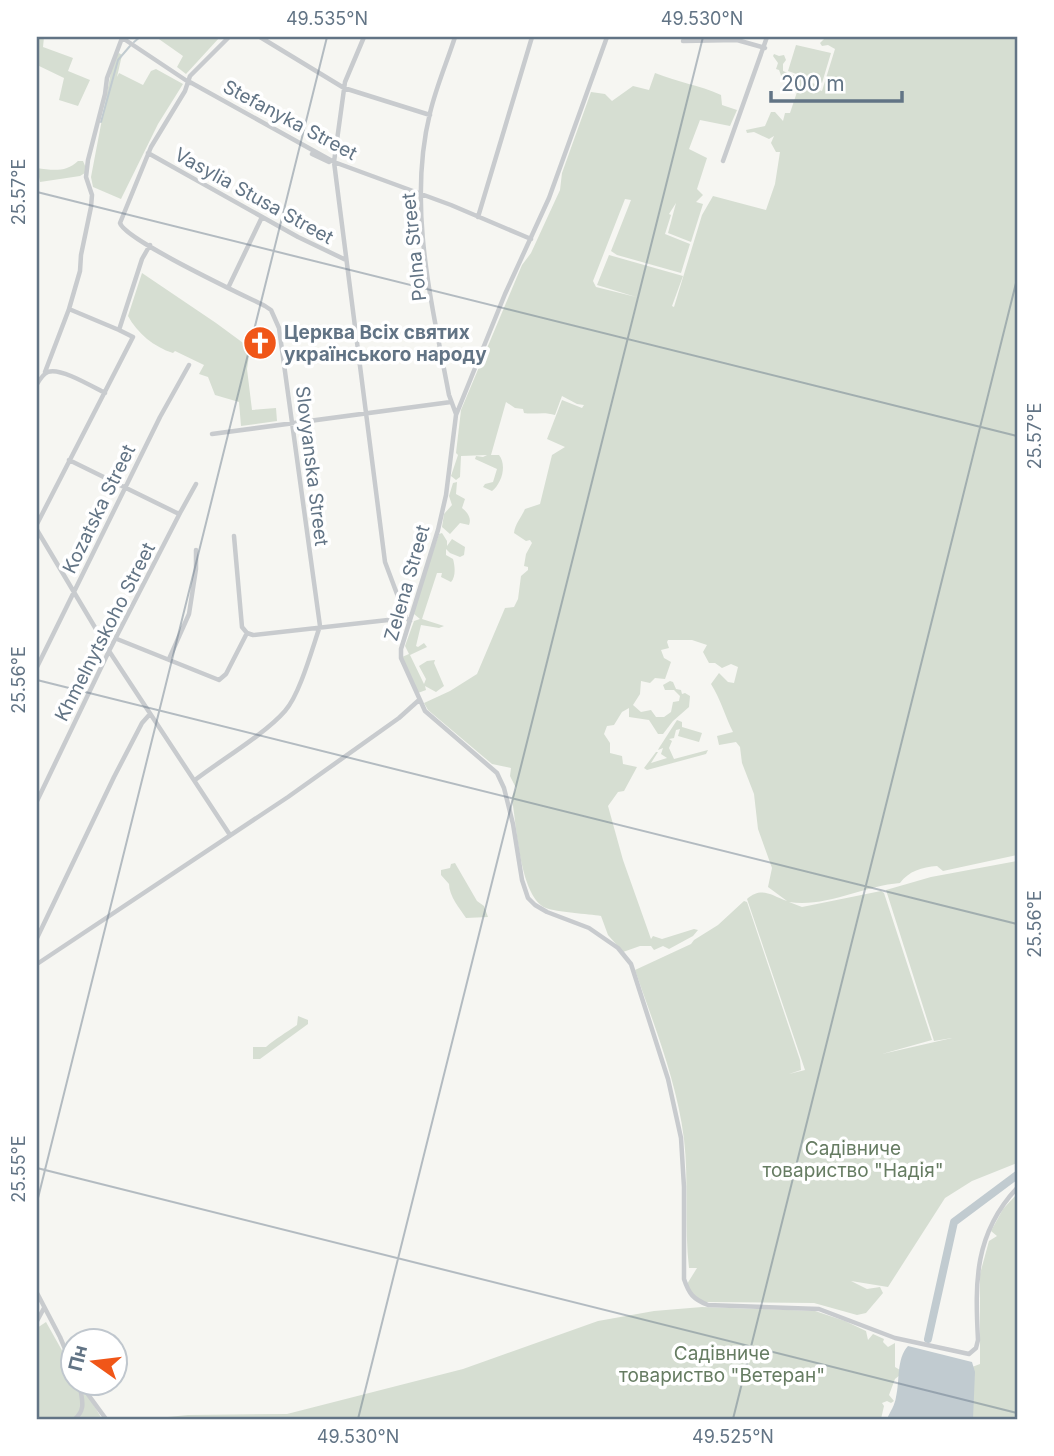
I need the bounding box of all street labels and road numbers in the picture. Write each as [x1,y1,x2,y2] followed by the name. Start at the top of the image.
[219,75,361,165] street label: Stefanyka Street
[171,143,337,249] street label: Vasylia Stusa Street
[397,192,431,302] street label: Polna Street
[291,385,333,547] street label: Slovyanska Street
[58,441,140,577] street label: Kozatska Street
[379,522,435,644] street label: Zelena Street
[50,539,160,725] street label: Khmelnytskoho Street

